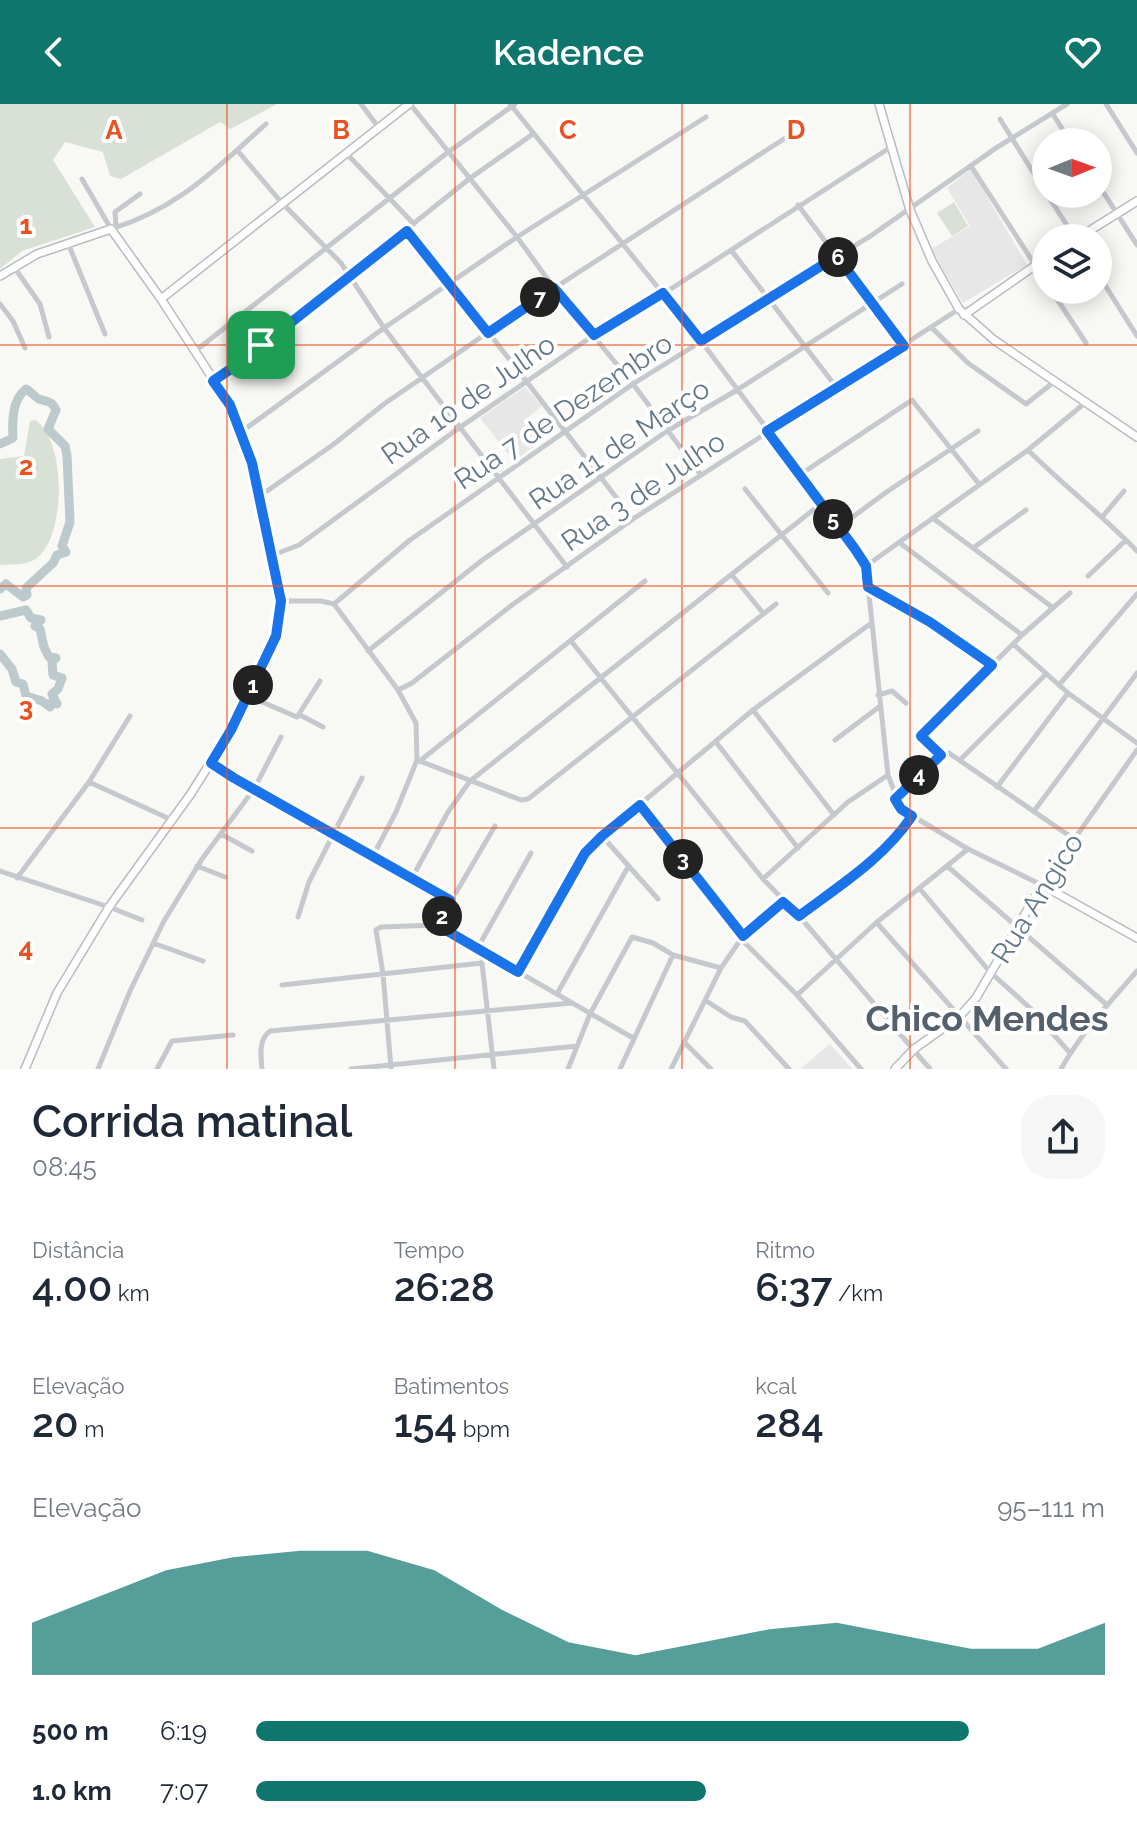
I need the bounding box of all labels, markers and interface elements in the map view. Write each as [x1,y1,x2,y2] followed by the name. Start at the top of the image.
[32,30,76,74] icon: back
[1061,30,1105,74] icon: heart
[493,31,644,73] text: Kadence
[105,115,123,145] text: A
[332,115,350,145] text: B
[559,115,577,145] text: C
[787,115,805,145] text: D
[1032,128,1112,208] north arrow
[1032,128,1112,304] map controls
[20,210,33,240] text: 1
[1032,224,1112,304] button: layers
[818,237,858,277] pin: 6
[831,244,845,270] text: 6
[520,277,560,317] pin: 7
[534,284,546,310] text: 7
[227,311,295,379] pin
[239,323,283,367] icon: arrive
[448,326,678,497] street label: Rua 7 de Dezembro
[375,327,561,471] street label: Rua 10 de Julho
[523,372,716,517] street label: Rua 11 de Março
[555,425,731,558] street label: Rua 3 de Julho
[19,451,33,481] text: 2
[813,499,853,539] pin: 5
[827,506,839,532] text: 5
[233,665,273,705] pin: 1
[248,672,258,698] text: 1
[19,692,33,722] text: 3
[899,755,939,795] pin: 4
[913,762,925,788] text: 4
[985,827,1090,969] street label: Rua Angico
[663,839,703,879] pin: 3
[677,846,689,872] text: 3
[422,896,462,936] pin: 2
[436,903,448,929] text: 2
[19,933,33,963] text: 4
[866,997,1108,1039] district label: Chico Mendes
[1021,1095,1105,1179] button: share
[32,1096,352,1147] text: Corrida matinal
[32,1152,97,1182] text: 08:45
[32,1237,124,1263] text: Distância
[394,1237,464,1263] text: Tempo
[755,1237,815,1263] text: Ritmo
[32,1263,112,1310] text: 4.00
[394,1263,495,1310] text: 26:28
[755,1263,832,1310] text: 6:37
[112,1280,150,1306] text: km
[832,1280,883,1306] text: /km
[32,1373,125,1399] text: Elevação
[394,1373,509,1399] text: Batimentos
[755,1373,796,1399] text: kcal
[32,1399,79,1446] text: 20
[394,1399,457,1446] text: 154
[755,1399,824,1446] text: 284
[79,1416,104,1442] text: m
[457,1416,510,1442] text: bpm
[32,1493,141,1523] text: Elevação
[997,1493,1105,1523] text: 95–111 m
[32,1716,109,1746] text: 500 m
[160,1716,207,1746] text: 6:19
[32,1776,112,1806] text: 1.0 km
[160,1776,208,1806] text: 7:07

